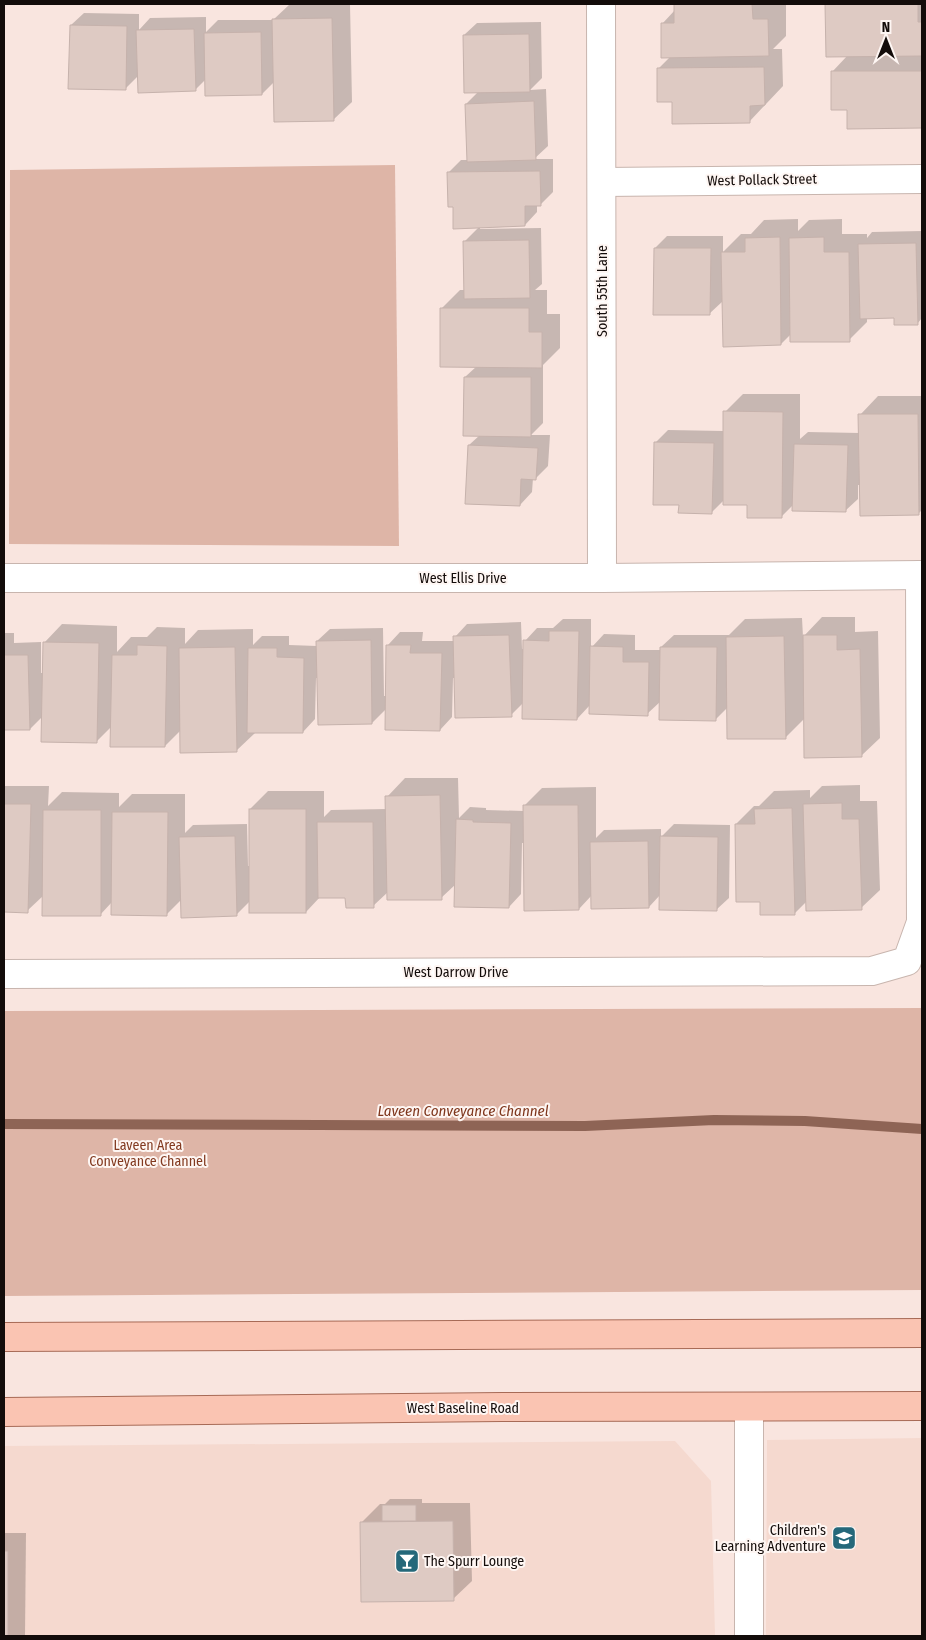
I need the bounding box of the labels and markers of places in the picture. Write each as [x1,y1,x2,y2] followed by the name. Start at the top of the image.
[715,1522,826,1555] place label: Children's Learning Adventure
[831,1525,857,1551] school or university icon: Children's Learning Adventure
[394,1548,420,1574] bar icon: The Spurr Lounge
[424,1553,524,1570] place label: The Spurr Lounge

